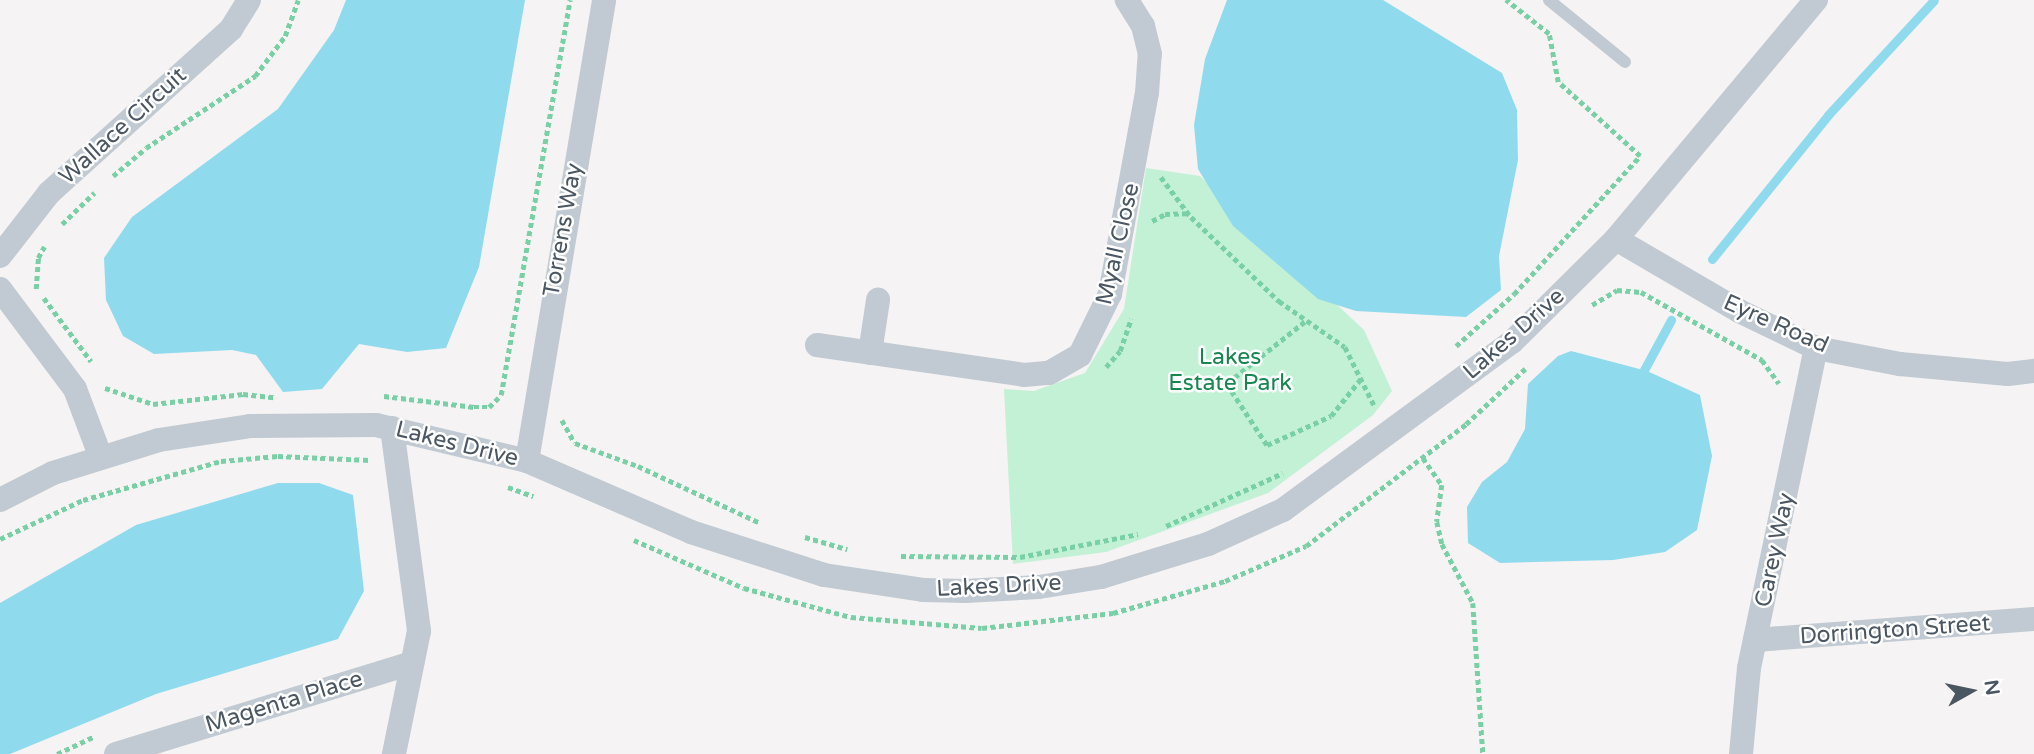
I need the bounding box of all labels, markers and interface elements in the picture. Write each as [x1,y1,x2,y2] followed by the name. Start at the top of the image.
[54,62,192,190] street label: Wallace Circuit
[538,161,588,299] street label: Torrens Way
[1091,180,1145,308] street label: Myall Close
[1458,283,1570,385] street label: Lakes Drive
[1719,289,1833,359] street label: Eyre Road
[1168,343,1292,397] park label: Lakes Estate Park
[393,415,521,473] street label: Lakes Drive
[1749,490,1801,610] street label: Carey Way
[936,569,1062,603] street label: Lakes Drive
[1799,610,1991,650] street label: Dorrington Street
[1936,656,2006,726] north arrow
[202,665,366,739] street label: Magenta Place
[1980,678,2004,697] text: N

